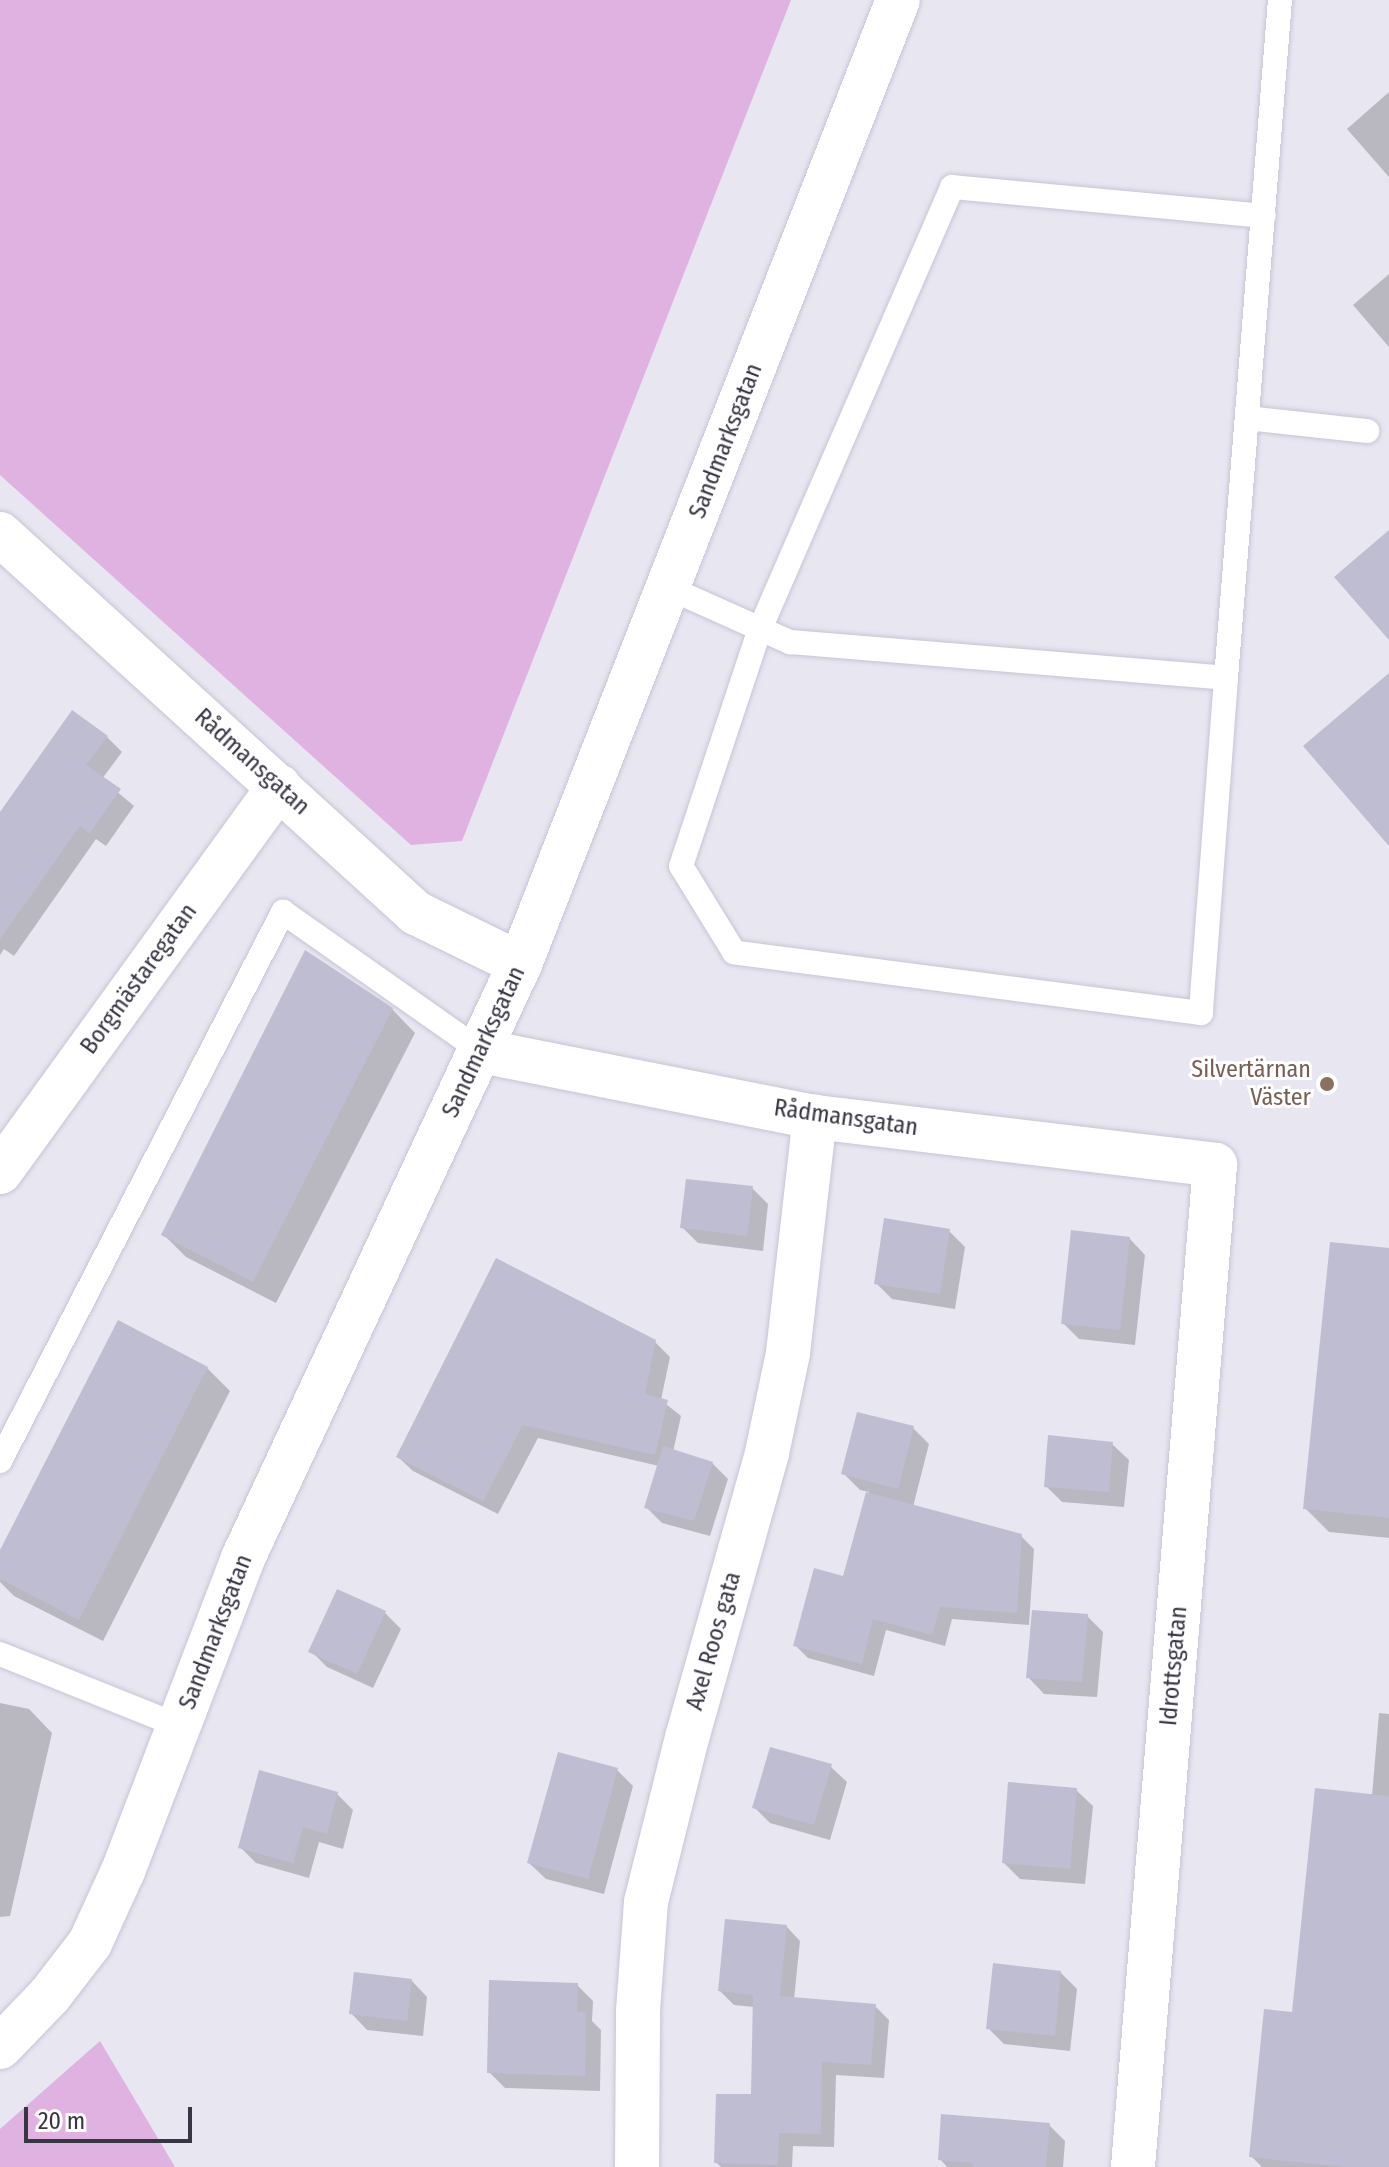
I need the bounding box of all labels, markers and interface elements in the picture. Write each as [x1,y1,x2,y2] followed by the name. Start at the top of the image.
[683,359,769,523] street label: Sandmarksgatan
[188,703,316,821] street label: Rådmansgatan
[75,898,203,1060] street label: Borgmästaregatan
[436,962,532,1122] street label: Sandmarksgatan
[1191,1056,1311,1112] place label: Silvertärnan Väster
[1318,1075,1336,1093] marker: Silvertärnan Väster
[772,1094,920,1142] street label: Rådmansgatan
[173,1550,259,1714] street label: Sandmarksgatan
[681,1568,747,1714] street label: Axel Roos gata
[1154,1605,1194,1727] street label: Idrottsgatan
[28,2091,196,2141] scale bar
[38,2107,85,2135] text: 20 m

